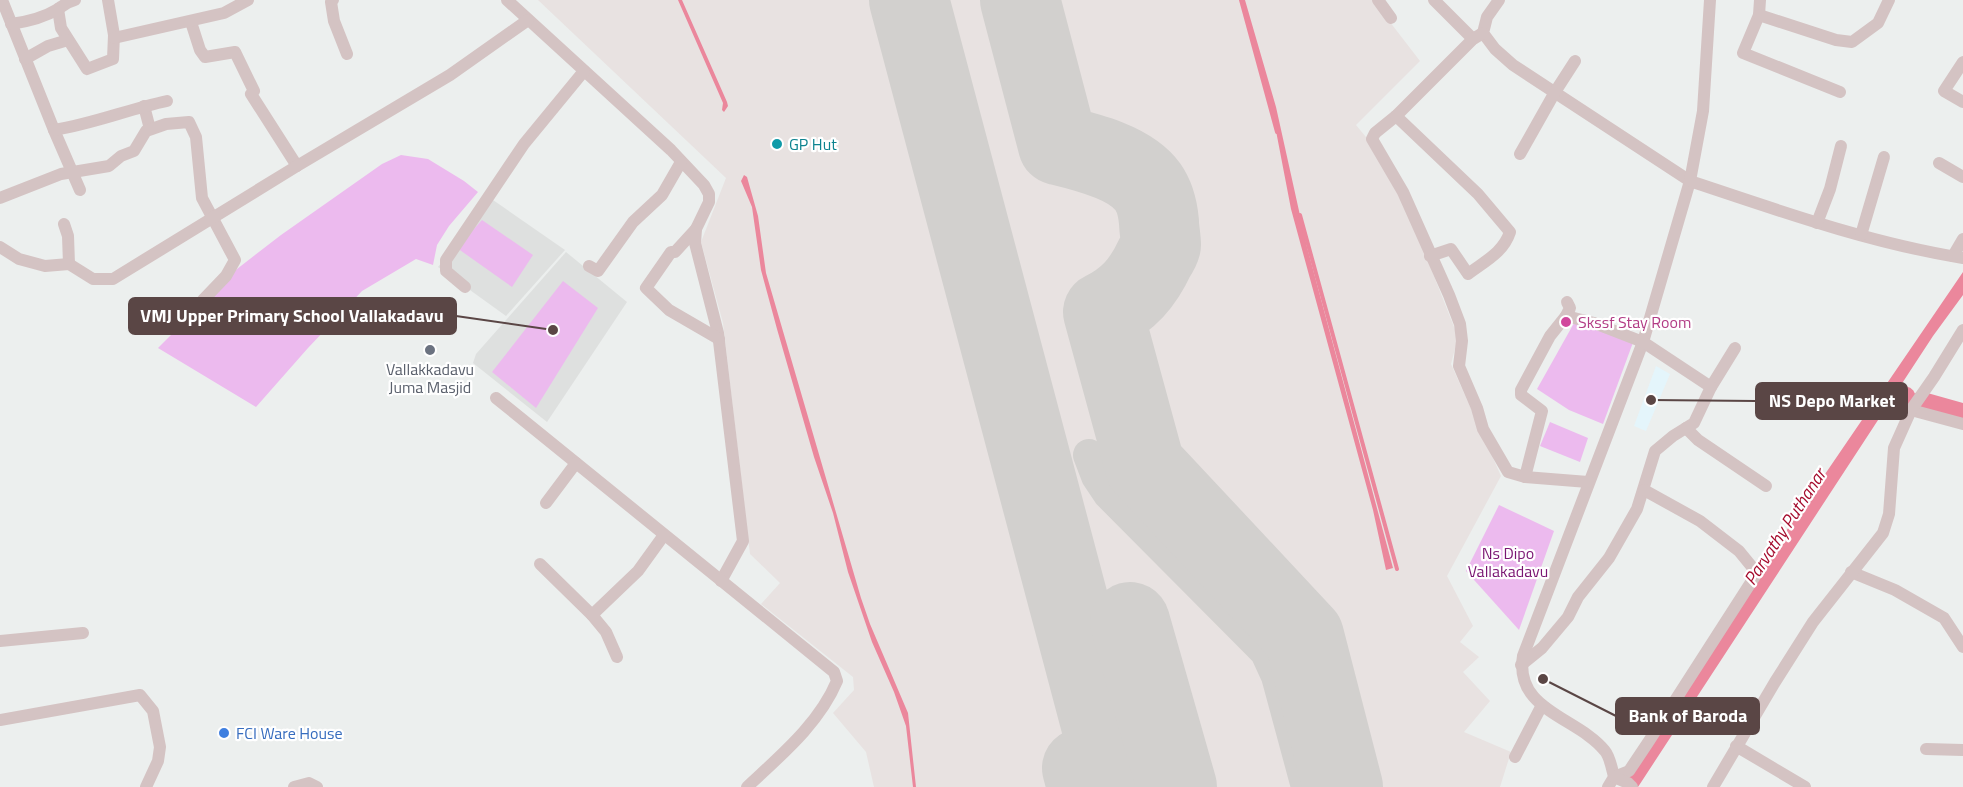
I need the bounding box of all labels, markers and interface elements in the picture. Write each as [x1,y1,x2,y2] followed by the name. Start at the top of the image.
[789,132,837,156] place label: GP Hut
[770,137,784,151] marker: GP Hut
[129,298,456,334] callout: VMJ Upper Primary School Vallakadavu
[140,302,444,329] text: VMJ Upper Primary School Vallakadavu
[1578,310,1691,334] place label: Skssf Stay Room
[1559,315,1573,329] marker: Skssf Stay Room
[423,343,437,357] marker: Vallakkadavu Juma Masjid
[386,357,474,399] place label: Vallakkadavu Juma Masjid
[1756,383,1907,419] callout: NS Depo Market
[1769,387,1896,414] text: NS Depo Market
[1737,461,1834,590] water label: Parvathy Puthanar
[1468,541,1548,583] park label: Ns Dipo Vallakadavu
[1616,698,1759,734] callout: Bank of Baroda
[1629,702,1747,729] text: Bank of Baroda
[236,721,343,745] place label: FCI Ware House
[217,726,231,740] marker: FCI Ware House

